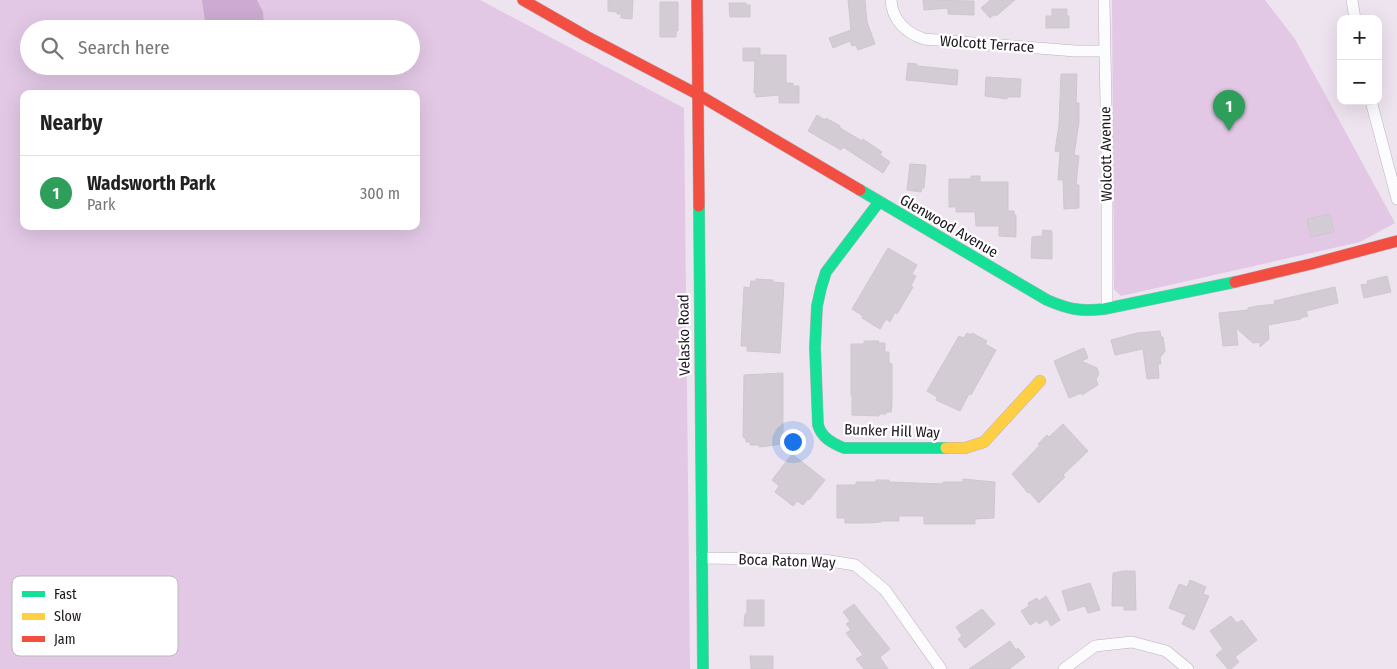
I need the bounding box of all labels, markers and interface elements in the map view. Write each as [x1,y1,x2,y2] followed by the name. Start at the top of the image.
[1337,15,1382,105] map controls
[1337,15,1382,60] button: +
[20,20,420,75] search box
[939,32,1035,56] street label: Wolcott Terrace
[38,34,66,62] icon: search
[78,36,170,59] text: Search here
[1337,60,1382,105] button: −
[1213,90,1245,131] pin: 1
[1096,106,1116,202] street label: Wolcott Avenue
[40,110,102,136] text: Nearby
[87,172,215,195] text: Wadsworth Park
[53,184,59,203] text: 1
[360,184,400,203] text: 300 m
[897,191,1001,261] street label: Glenwood Avenue
[87,195,115,214] text: Park
[674,294,694,376] street label: Velasko Road
[844,420,941,442] street label: Bunker Hill Way
[780,429,806,455] your location
[738,550,836,572] street label: Boca Raton Way
[12,576,178,656] legend
[54,586,77,603] text: Fast
[54,608,81,625] text: Slow
[54,631,75,648] text: Jam

